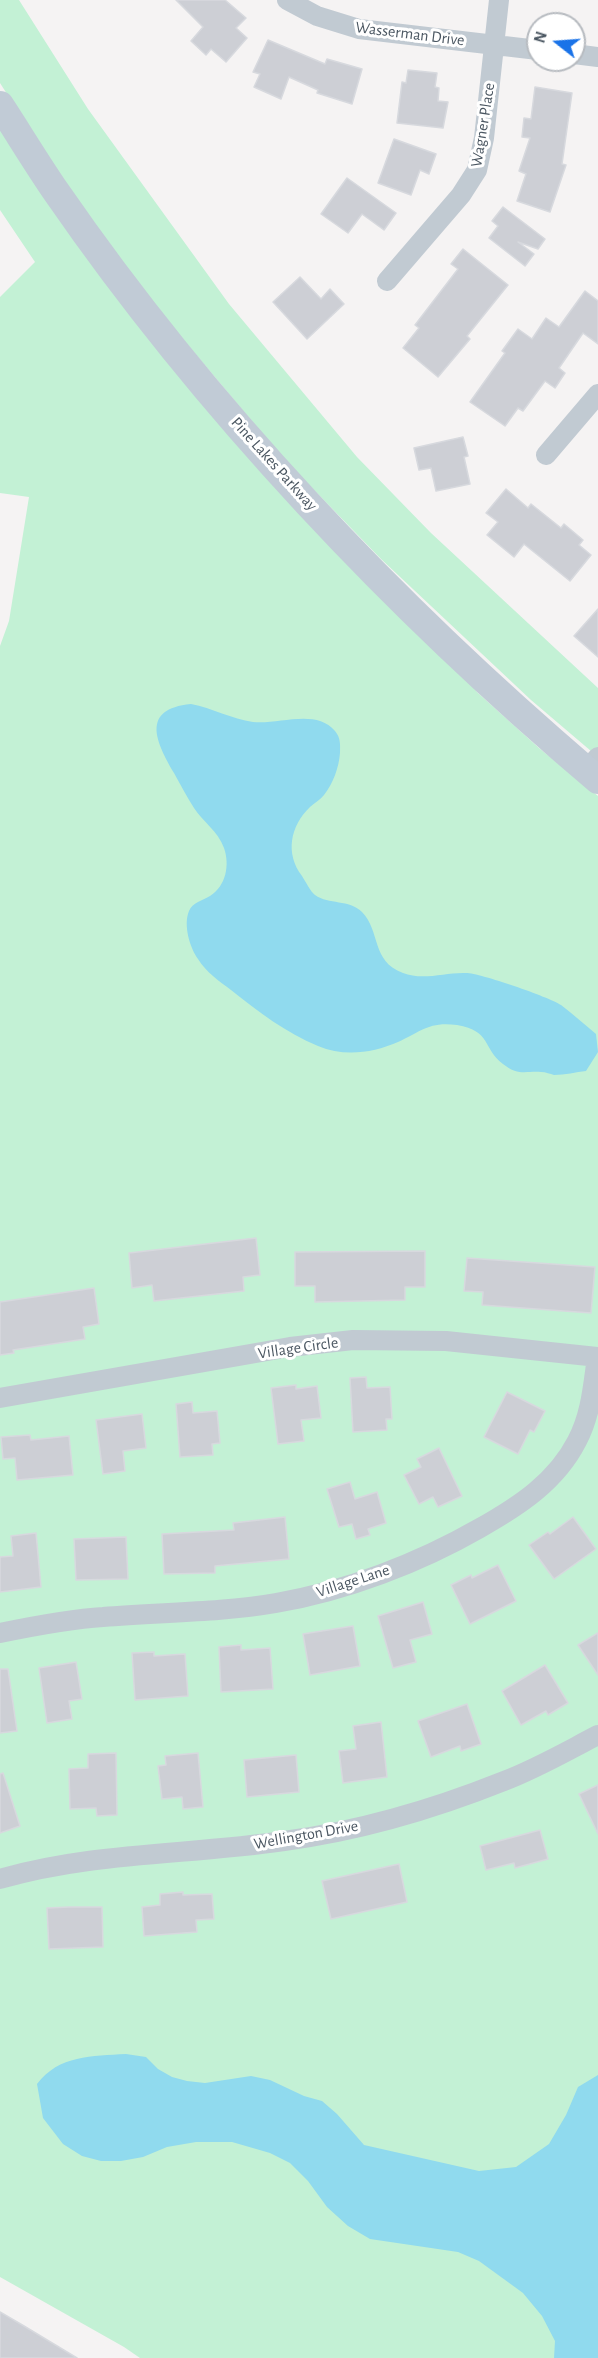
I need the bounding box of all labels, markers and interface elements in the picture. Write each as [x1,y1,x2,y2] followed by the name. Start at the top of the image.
[526,12,586,72] north arrow
[355,18,465,50] street label: Wasserman Drive
[531,30,550,45] text: N
[467,81,499,169] street label: Wagner Place
[227,413,321,515] street label: Pine Lakes Parkway
[257,1333,339,1363] street label: Village Circle
[314,1560,392,1602] street label: Village Lane
[252,1816,360,1854] street label: Wellington Drive

